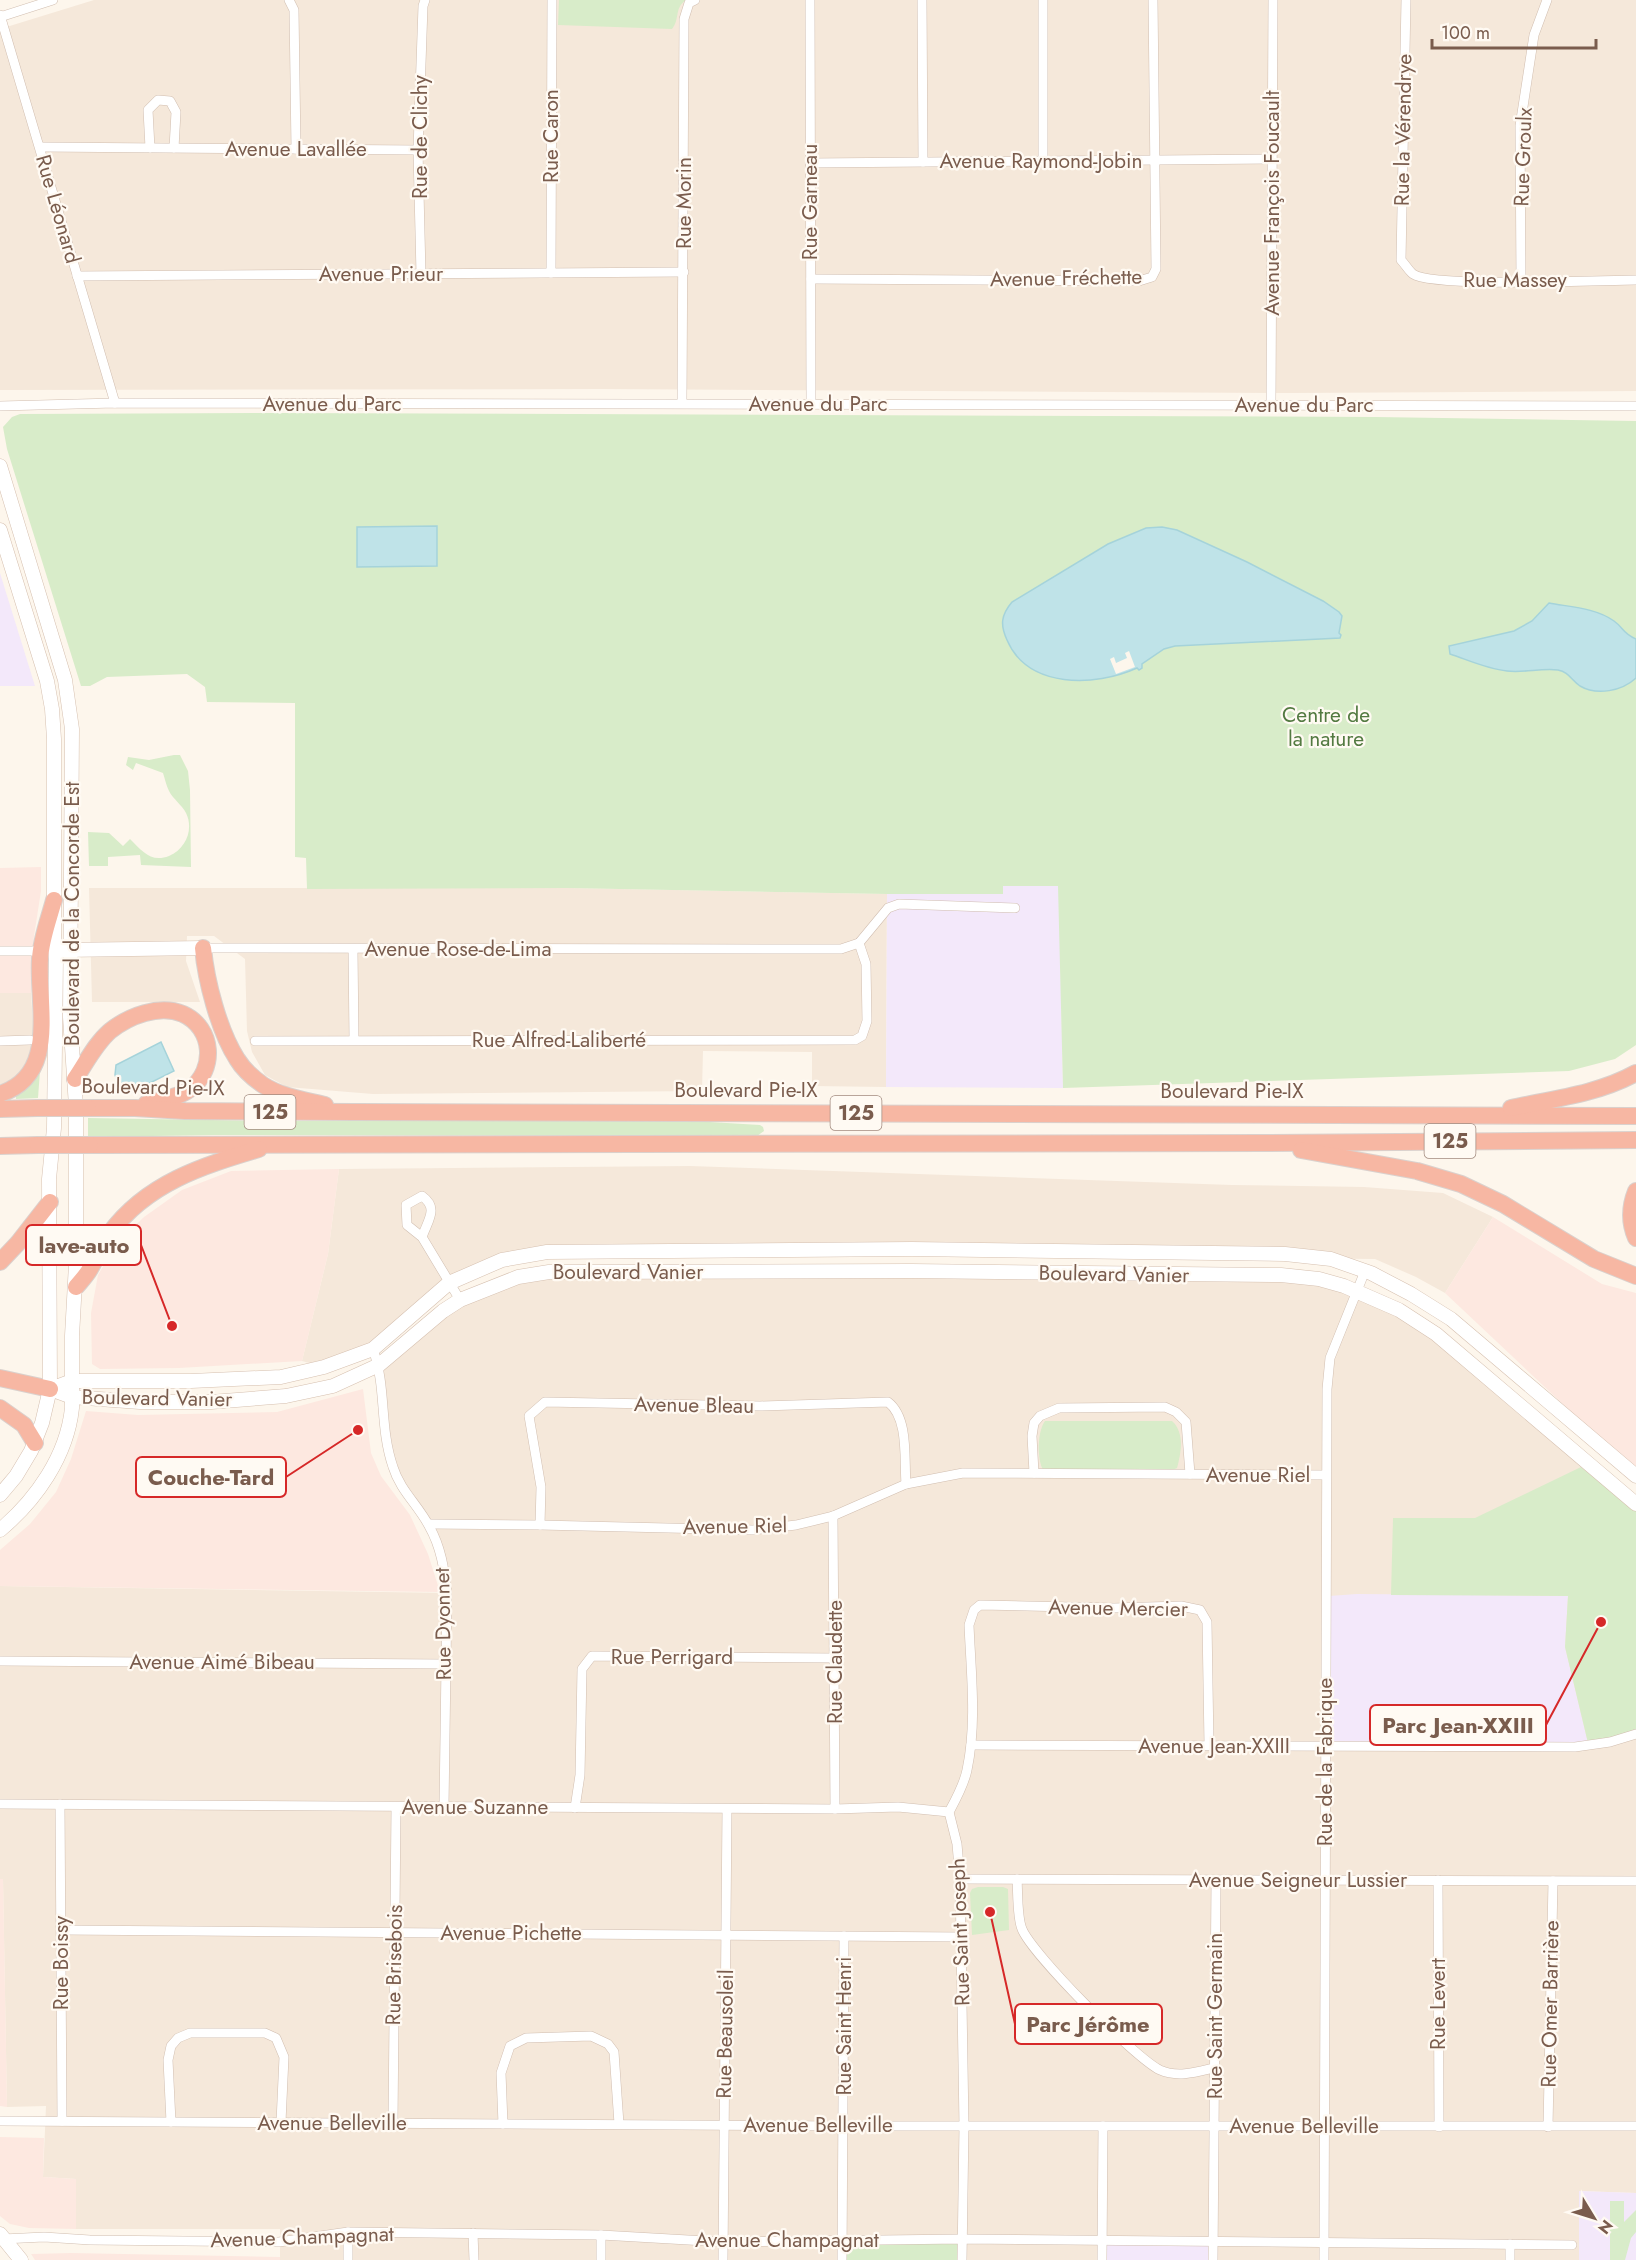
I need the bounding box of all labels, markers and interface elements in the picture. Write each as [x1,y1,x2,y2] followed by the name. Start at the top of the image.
[1432,12,1596,50] scale bar
[1441,20,1490,46] text: 100 m
[1387,53,1419,206] street label: Rue la Vérendrye
[405,74,435,199] street label: Rue de Clichy
[536,89,566,183] street label: Rue Caron
[1257,90,1287,316] street label: Avenue François Foucault
[1506,107,1540,207] street label: Rue Groulx
[225,134,367,164] street label: Avenue Lavallée
[795,144,825,260] street label: Rue Garneau
[940,146,1142,176] street label: Avenue Raymond-Jobin
[28,151,88,267] street label: Rue Léonard
[669,157,699,249] street label: Rue Morin
[319,259,444,289] street label: Avenue Prieur
[990,262,1143,294] street label: Avenue Fréchette
[1463,265,1568,295] street label: Rue Massey
[263,389,401,419] street label: Avenue du Parc
[749,389,887,419] street label: Avenue du Parc
[1235,390,1373,420] street label: Avenue du Parc
[1282,700,1370,754] park label: Centre de la nature
[57,782,87,1046] street label: Boulevard de la Concorde Est
[364,934,552,964] street label: Avenue Rose-de-Lima
[472,1025,646,1055] street label: Rue Alfred-Laliberté
[81,1071,225,1103] street label: Boulevard Pie-IX
[674,1075,818,1105] street label: Boulevard Pie-IX
[1160,1076,1304,1106] street label: Boulevard Pie-IX
[244,1095,296,1129] road number: 125
[830,1096,882,1130] road number: 125
[1424,1124,1476,1158] road number: 125
[26,1225,141,1265] callout: lave-auto
[39,1229,129,1261] text: lave-auto
[553,1257,704,1287] street label: Boulevard Vanier
[1038,1258,1190,1290] street label: Boulevard Vanier
[81,1382,233,1414] street label: Boulevard Vanier
[634,1389,754,1421] street label: Avenue Bleau
[136,1457,286,1497] callout: Couche-Tard
[1206,1460,1310,1490] street label: Avenue Riel
[148,1461,274,1493] text: Couche-Tard
[682,1510,788,1542] street label: Avenue Riel
[427,1567,459,1681] street label: Rue Dyonnet
[1048,1592,1189,1624] street label: Avenue Mercier
[820,1600,850,1724] street label: Rue Claudette
[611,1642,733,1672] street label: Rue Perrigard
[129,1647,315,1677] street label: Avenue Aimé Bibeau
[1310,1678,1340,1846] street label: Rue de la Fabrique
[1370,1705,1546,1745] callout: Parc Jean-XXIII
[1382,1709,1534,1741] text: Parc Jean-XXIII
[1138,1731,1290,1761] street label: Avenue Jean-XXIII
[402,1792,549,1822] street label: Avenue Suzanne
[942,1857,978,2007] street label: Rue Saint Joseph
[1189,1865,1408,1895] street label: Avenue Seigneur Lussier
[378,1904,410,2026] street label: Rue Brisebois
[46,1915,76,2010] street label: Rue Boissy
[440,1918,582,1948] street label: Avenue Pichette
[1534,1920,1566,2088] street label: Rue Omer Barrière
[1200,1933,1230,2099] street label: Rue Saint Germain
[829,1957,859,2095] street label: Rue Saint Henri
[1423,1958,1453,2050] street label: Rue Levert
[709,1969,741,2099] street label: Rue Beausoleil
[1015,2004,1162,2044] callout: Parc Jérôme
[1026,2008,1150,2040] text: Parc Jérôme
[257,2108,407,2138] street label: Avenue Belleville
[743,2110,893,2140] street label: Avenue Belleville
[1229,2111,1379,2141] street label: Avenue Belleville
[1564,2188,1624,2248] north arrow
[1592,2215,1618,2239] text: N
[210,2219,394,2255] street label: Avenue Champagnat
[695,2225,879,2255] street label: Avenue Champagnat

